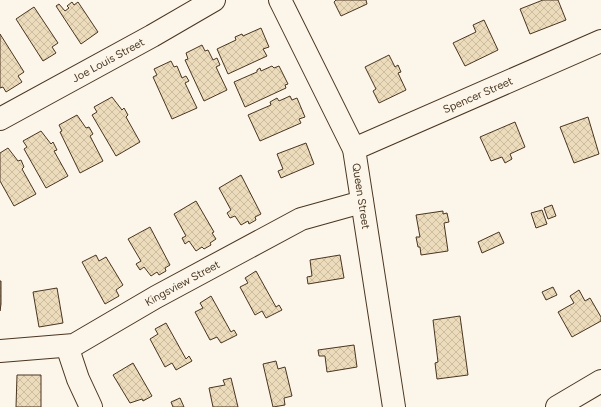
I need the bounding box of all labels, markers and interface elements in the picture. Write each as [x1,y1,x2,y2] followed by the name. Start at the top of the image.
[70,35,146,85] street label: Joe Louis Street
[441,74,515,116] street label: Spencer Street
[350,162,373,230] street label: Queen Street
[142,257,222,309] street label: Kingsview Street

